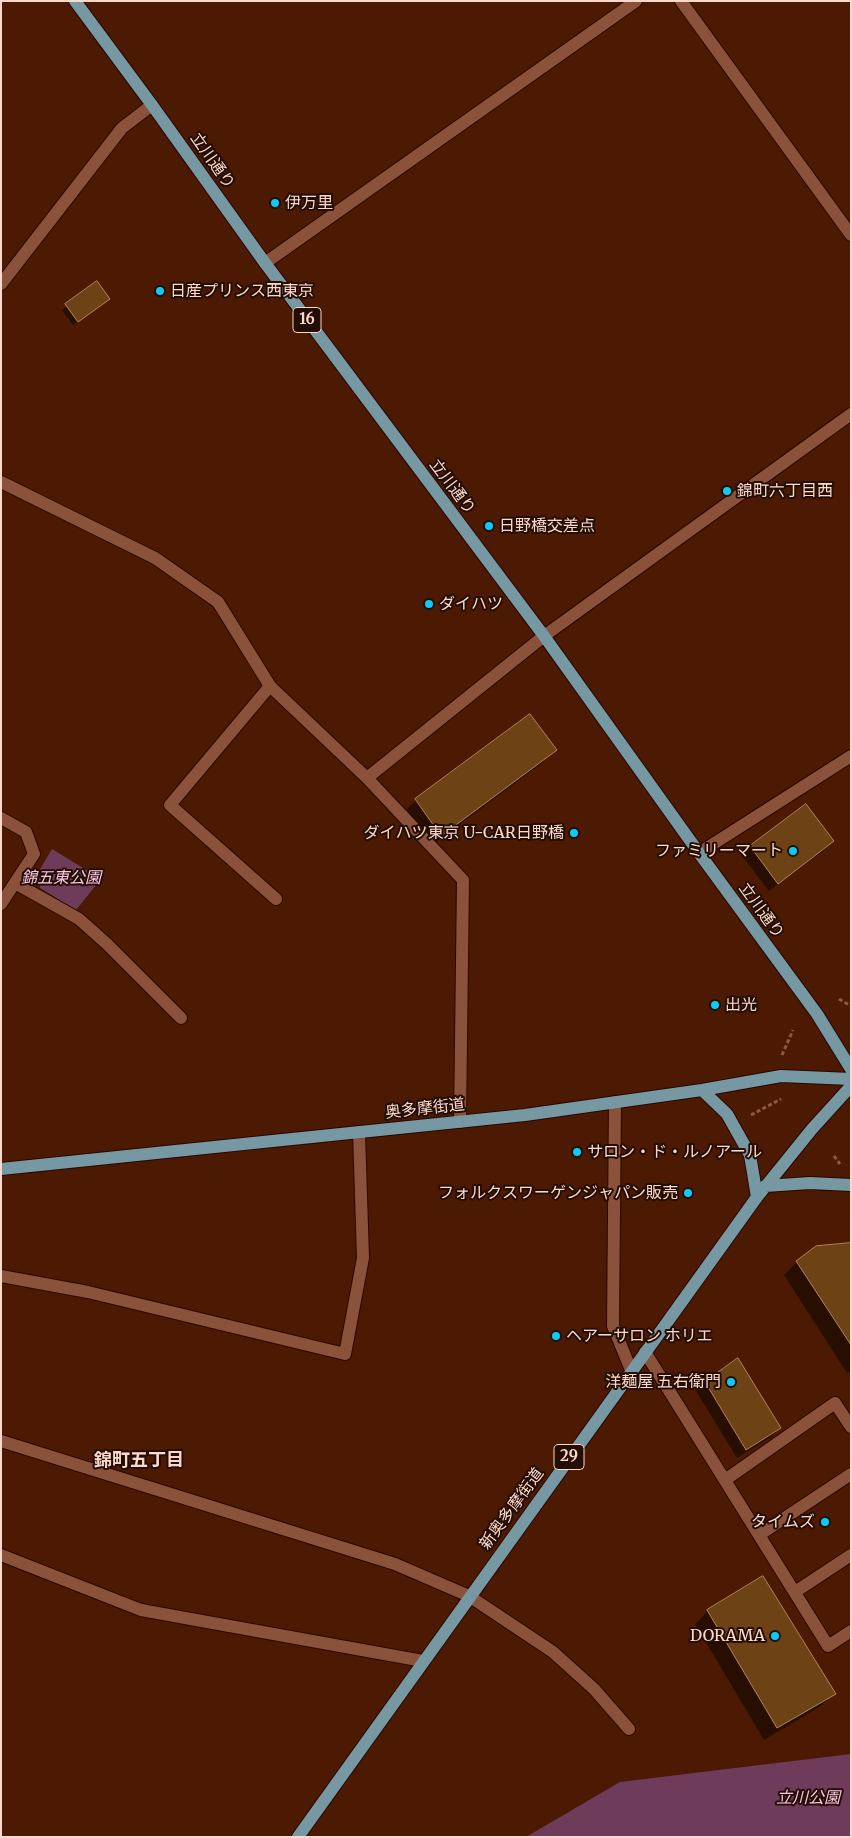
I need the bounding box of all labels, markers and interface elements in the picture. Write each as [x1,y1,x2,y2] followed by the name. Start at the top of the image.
[186,129,238,193] street label: 立川通り
[285,193,333,213] place label: 伊万里
[269,197,281,209] marker: 伊万里
[170,281,314,301] place label: 日産プリンス西東京
[154,285,166,297] marker: 日産プリンス西東京
[293,308,321,332] road number: 16
[425,456,479,518] street label: 立川通り
[737,481,833,501] place label: 錦町六丁目西
[721,485,733,497] marker: 錦町六丁目西
[499,516,595,536] place label: 日野橋交差点
[483,520,495,532] marker: 日野橋交差点
[439,594,503,614] place label: ダイハツ
[423,598,435,610] marker: ダイハツ
[364,823,564,843] place label: ダイハツ東京 U-CAR日野橋
[568,827,580,839] marker: ダイハツ東京 U-CAR日野橋
[655,841,783,861] place label: ファミリーマート
[787,845,799,857] marker: ファミリーマート
[21,868,101,888] park label: 錦五東公園
[734,879,788,943] street label: 立川通り
[725,995,757,1015] place label: 出光
[709,999,721,1011] marker: 出光
[384,1095,466,1123] street label: 奥多摩街道
[587,1142,762,1162] place label: サロン・ド・ルノアール
[571,1146,583,1158] marker: サロン・ド・ルノアール
[438,1183,678,1203] place label: フォルクスワーゲンジャパン販売
[682,1187,694,1199] marker: フォルクスワーゲンジャパン販売
[566,1326,713,1346] place label: ヘアーサロン ホリエ
[550,1330,562,1342] marker: ヘアーサロン ホリエ
[605,1372,721,1392] place label: 洋麺屋 五右衛門
[725,1376,737,1388] marker: 洋麺屋 五右衛門
[554,1444,584,1470] road number: 29
[94,1450,184,1472] district label: 錦町五丁目
[476,1465,548,1553] street label: 新奥多摩街道
[751,1512,815,1532] place label: タイムズ
[819,1516,831,1528] marker: タイムズ
[690,1626,765,1646] place label: DORAMA
[769,1630,781,1642] marker: DORAMA
[776,1788,840,1808] park label: 立川公園

